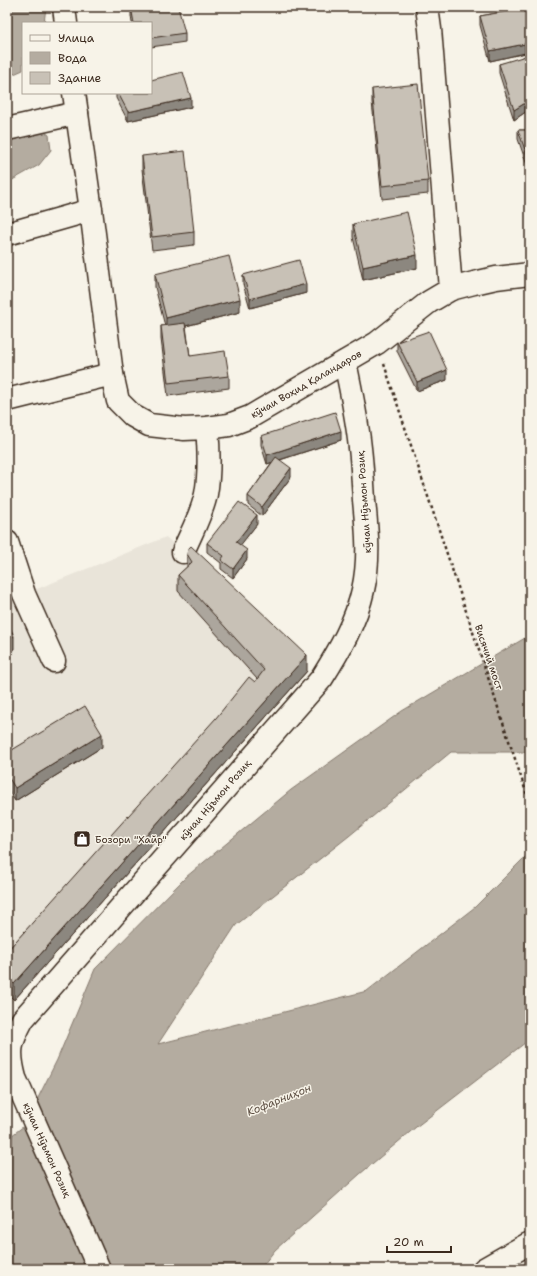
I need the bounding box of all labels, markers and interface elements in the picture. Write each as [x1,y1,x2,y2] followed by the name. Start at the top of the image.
[22,22,152,94] legend
[58,30,95,46] text: Улица
[58,50,87,66] text: Вода
[58,70,102,86] text: Здание
[248,347,364,421] street label: кӯчаи Воҳид Қаландаров
[354,450,374,554] street label: кӯчаи Нӯъмон Розиқ
[472,623,507,692] street label: Висячий мост
[176,757,254,843] street label: кӯчаи Нӯъмон Розиқ
[72,829,92,849] shop icon: Бозори "Хайр"
[95,833,167,846] place label: Бозори "Хайр"
[245,1080,314,1120] water label: Кофарниҳон
[20,1100,74,1200] street label: кӯчаи Нӯъмон Розиқ
[387,1228,451,1254] scale bar
[393,1234,424,1250] text: 20 m

